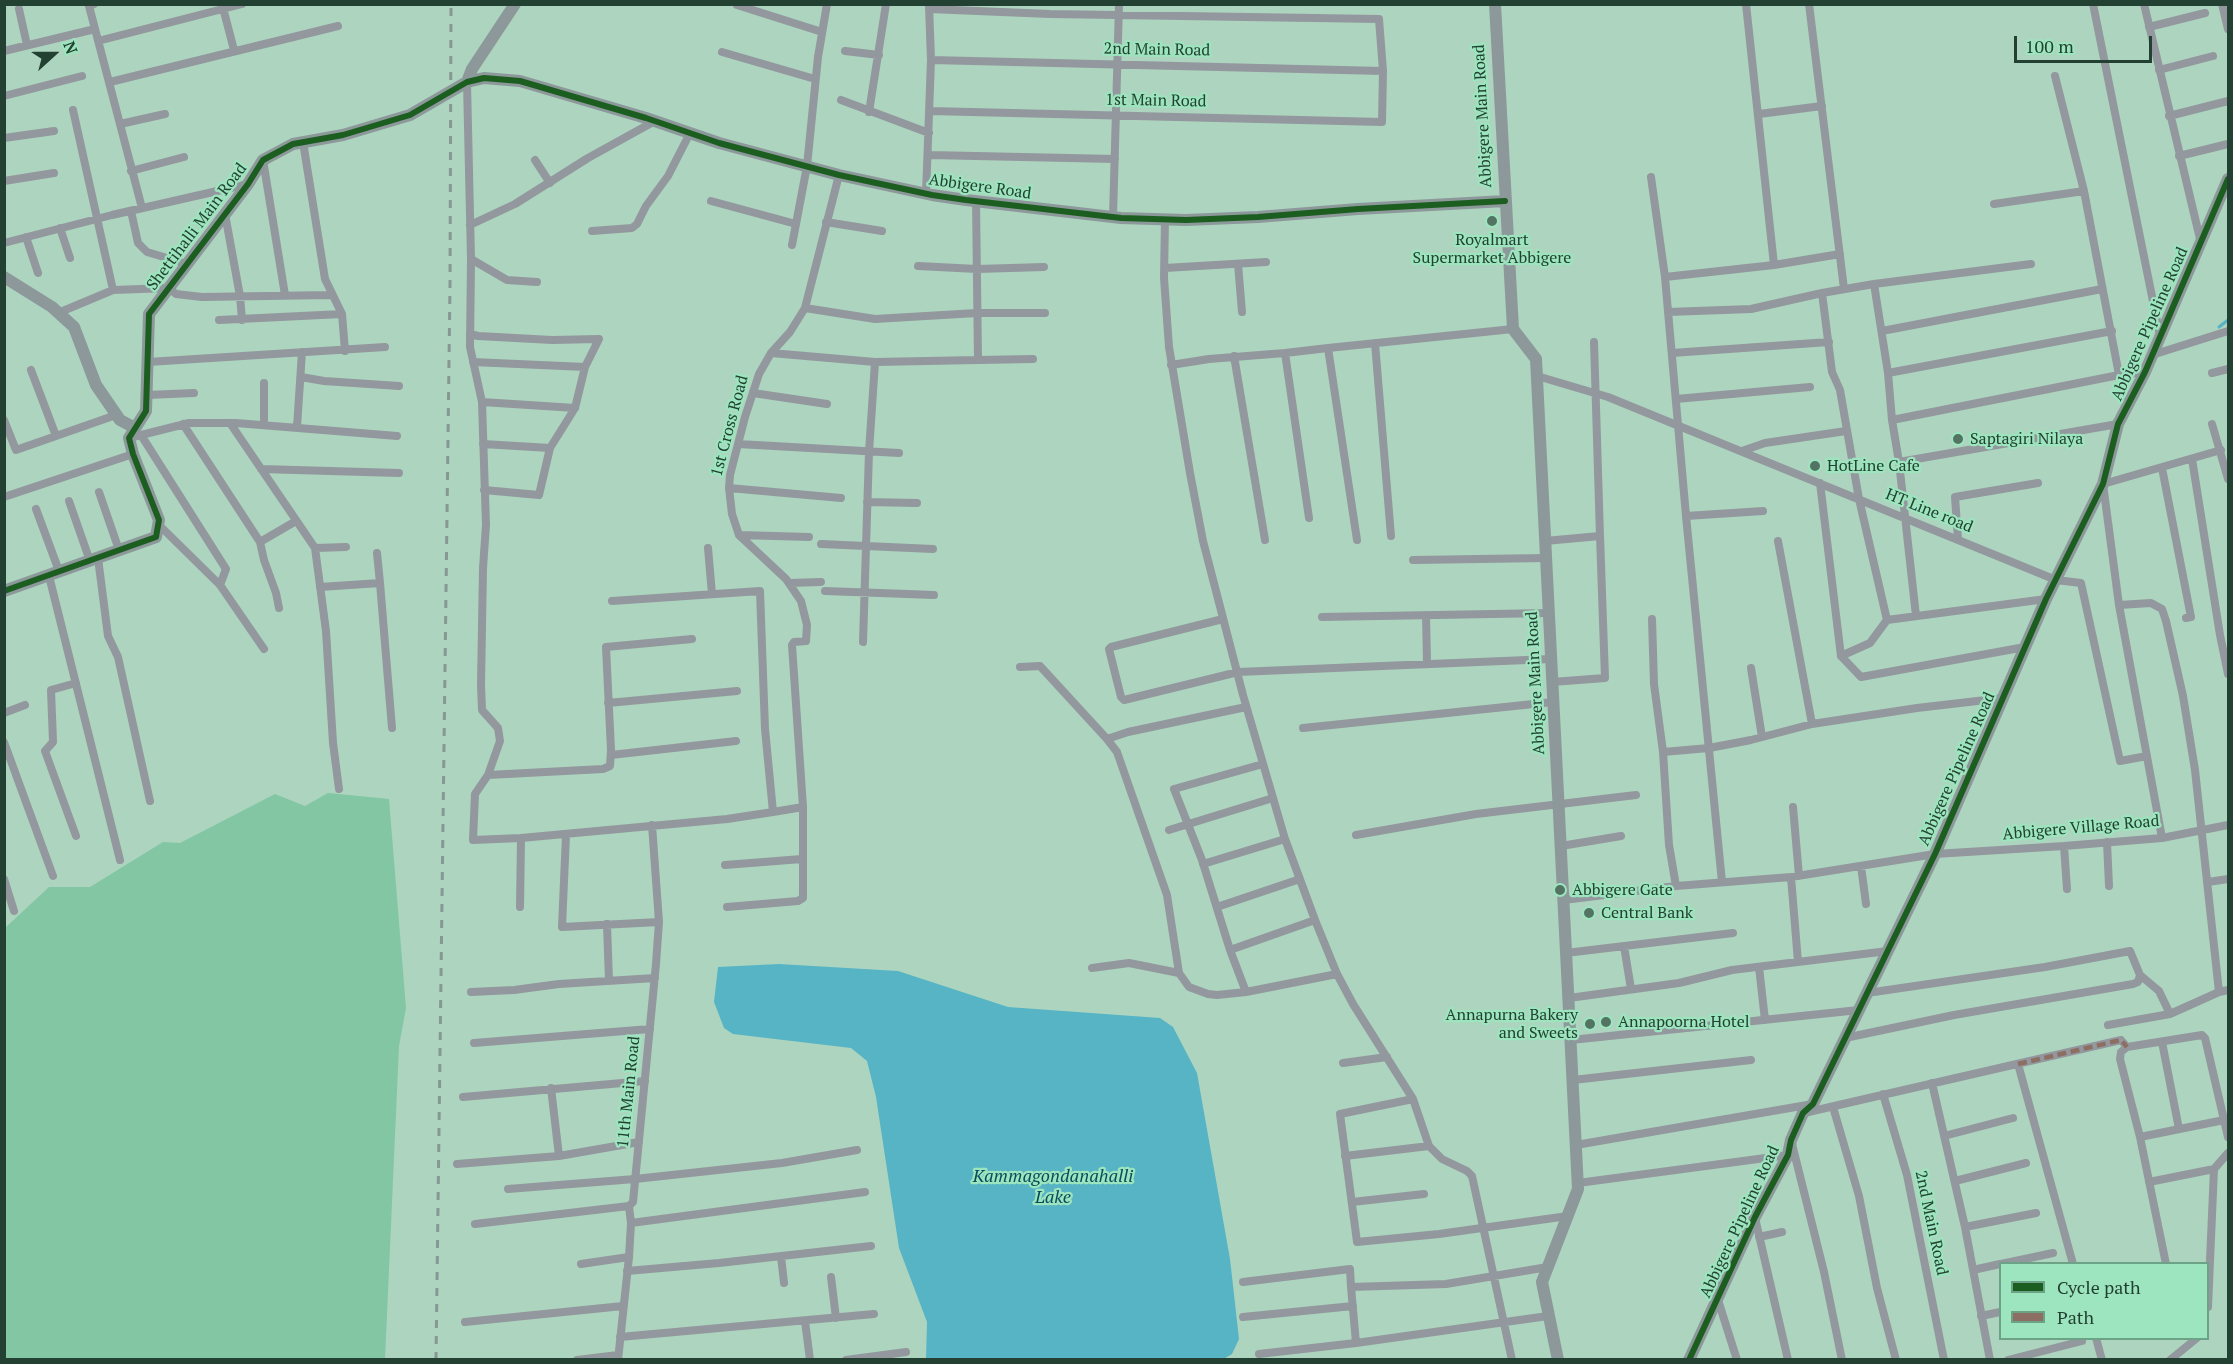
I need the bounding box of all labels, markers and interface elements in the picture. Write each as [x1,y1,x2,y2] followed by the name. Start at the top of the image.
[24,24,84,84] north arrow
[2017,24,2155,62] scale bar
[2025,34,2074,58] text: 100 m
[58,38,83,57] text: N
[1104,39,1210,61] street label: 2nd Main Road
[1470,44,1496,188] street label: Abbigere Main Road
[1105,91,1207,111] street label: 1st Main Road
[143,160,251,294] street label: Shettihalli Main Road
[927,170,1033,204] street label: Abbigere Road
[1485,214,1499,228] marker: Royalmart Supermarket Abbigere
[1413,230,1571,268] place label: Royalmart Supermarket Abbigere
[2107,244,2193,404] street label: Abbigere Pipeline Road
[707,373,753,479] street label: 1st Cross Road
[1970,429,2083,449] place label: Saptagiri Nilaya
[1951,432,1965,446] marker: Saptagiri Nilaya
[1827,456,1920,476] place label: HotLine Cafe
[1808,459,1822,473] marker: HotLine Cafe
[1883,485,1975,537] street label: HT Line road
[1523,611,1549,755] street label: Abbigere Main Road
[1914,689,2000,849] street label: Abbigere Pipeline Road
[2002,812,2160,844] street label: Abbigere Village Road
[1572,880,1673,900] place label: Abbigere Gate
[1553,883,1567,897] marker: Abbigere Gate
[1601,903,1693,923] place label: Central Bank
[1582,906,1596,920] marker: Central Bank
[1446,1005,1578,1043] place label: Annapurna Bakery and Sweets
[1618,1012,1750,1032] place label: Annapoorna Hotel
[1599,1015,1613,1029] marker: Annapoorna Hotel
[1583,1017,1597,1031] marker: Annapurna Bakery and Sweets
[614,1035,644,1149] street label: 11th Main Road
[1696,1143,1784,1301] street label: Abbigere Pipeline Road
[973,1166,1133,1208] water label: Kammagondanahalli Lake
[1911,1169,1951,1277] street label: 2nd Main Road
[1999,1262,2209,1340] legend
[2057,1275,2141,1299] text: Cycle path
[2057,1305,2094,1329] text: Path

